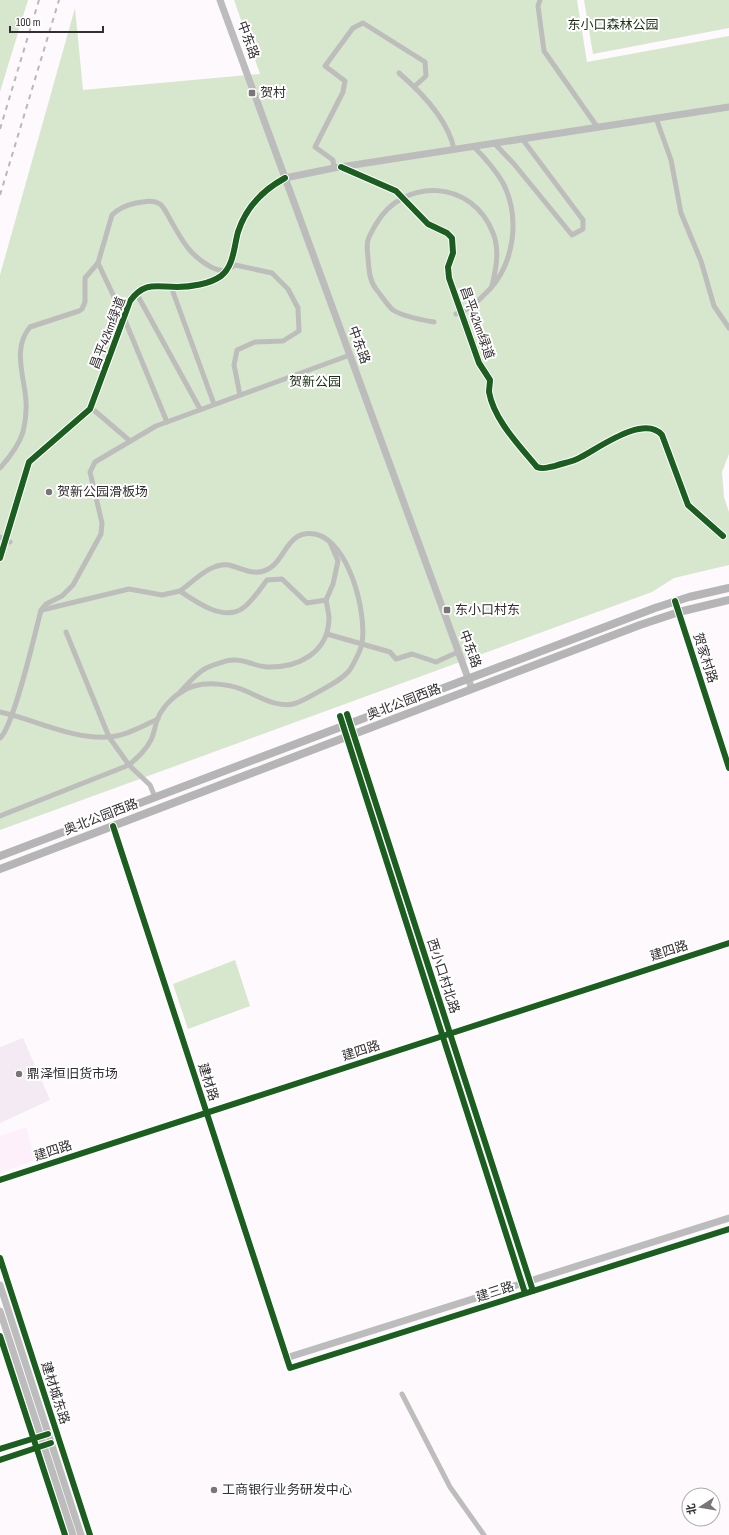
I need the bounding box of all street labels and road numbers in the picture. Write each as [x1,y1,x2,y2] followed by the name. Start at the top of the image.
[234,19,262,61] street label: 中东路
[456,284,498,362] street label: 昌平42km绿道
[87,295,129,371] street label: 昌平42km绿道
[345,324,373,366] street label: 中东路
[456,628,484,670] street label: 中东路
[689,631,721,685] street label: 贺家村路
[365,681,443,723] street label: 奥北公园西路
[62,796,140,838] street label: 奥北公园西路
[423,936,463,1016] street label: 西小口村北路
[648,937,690,965] street label: 建四路
[340,1037,382,1065] street label: 建四路
[194,1061,222,1103] street label: 建材路
[32,1137,74,1165] street label: 建四路
[474,1278,516,1306] street label: 建三路
[37,1360,73,1426] street label: 建材城东路

